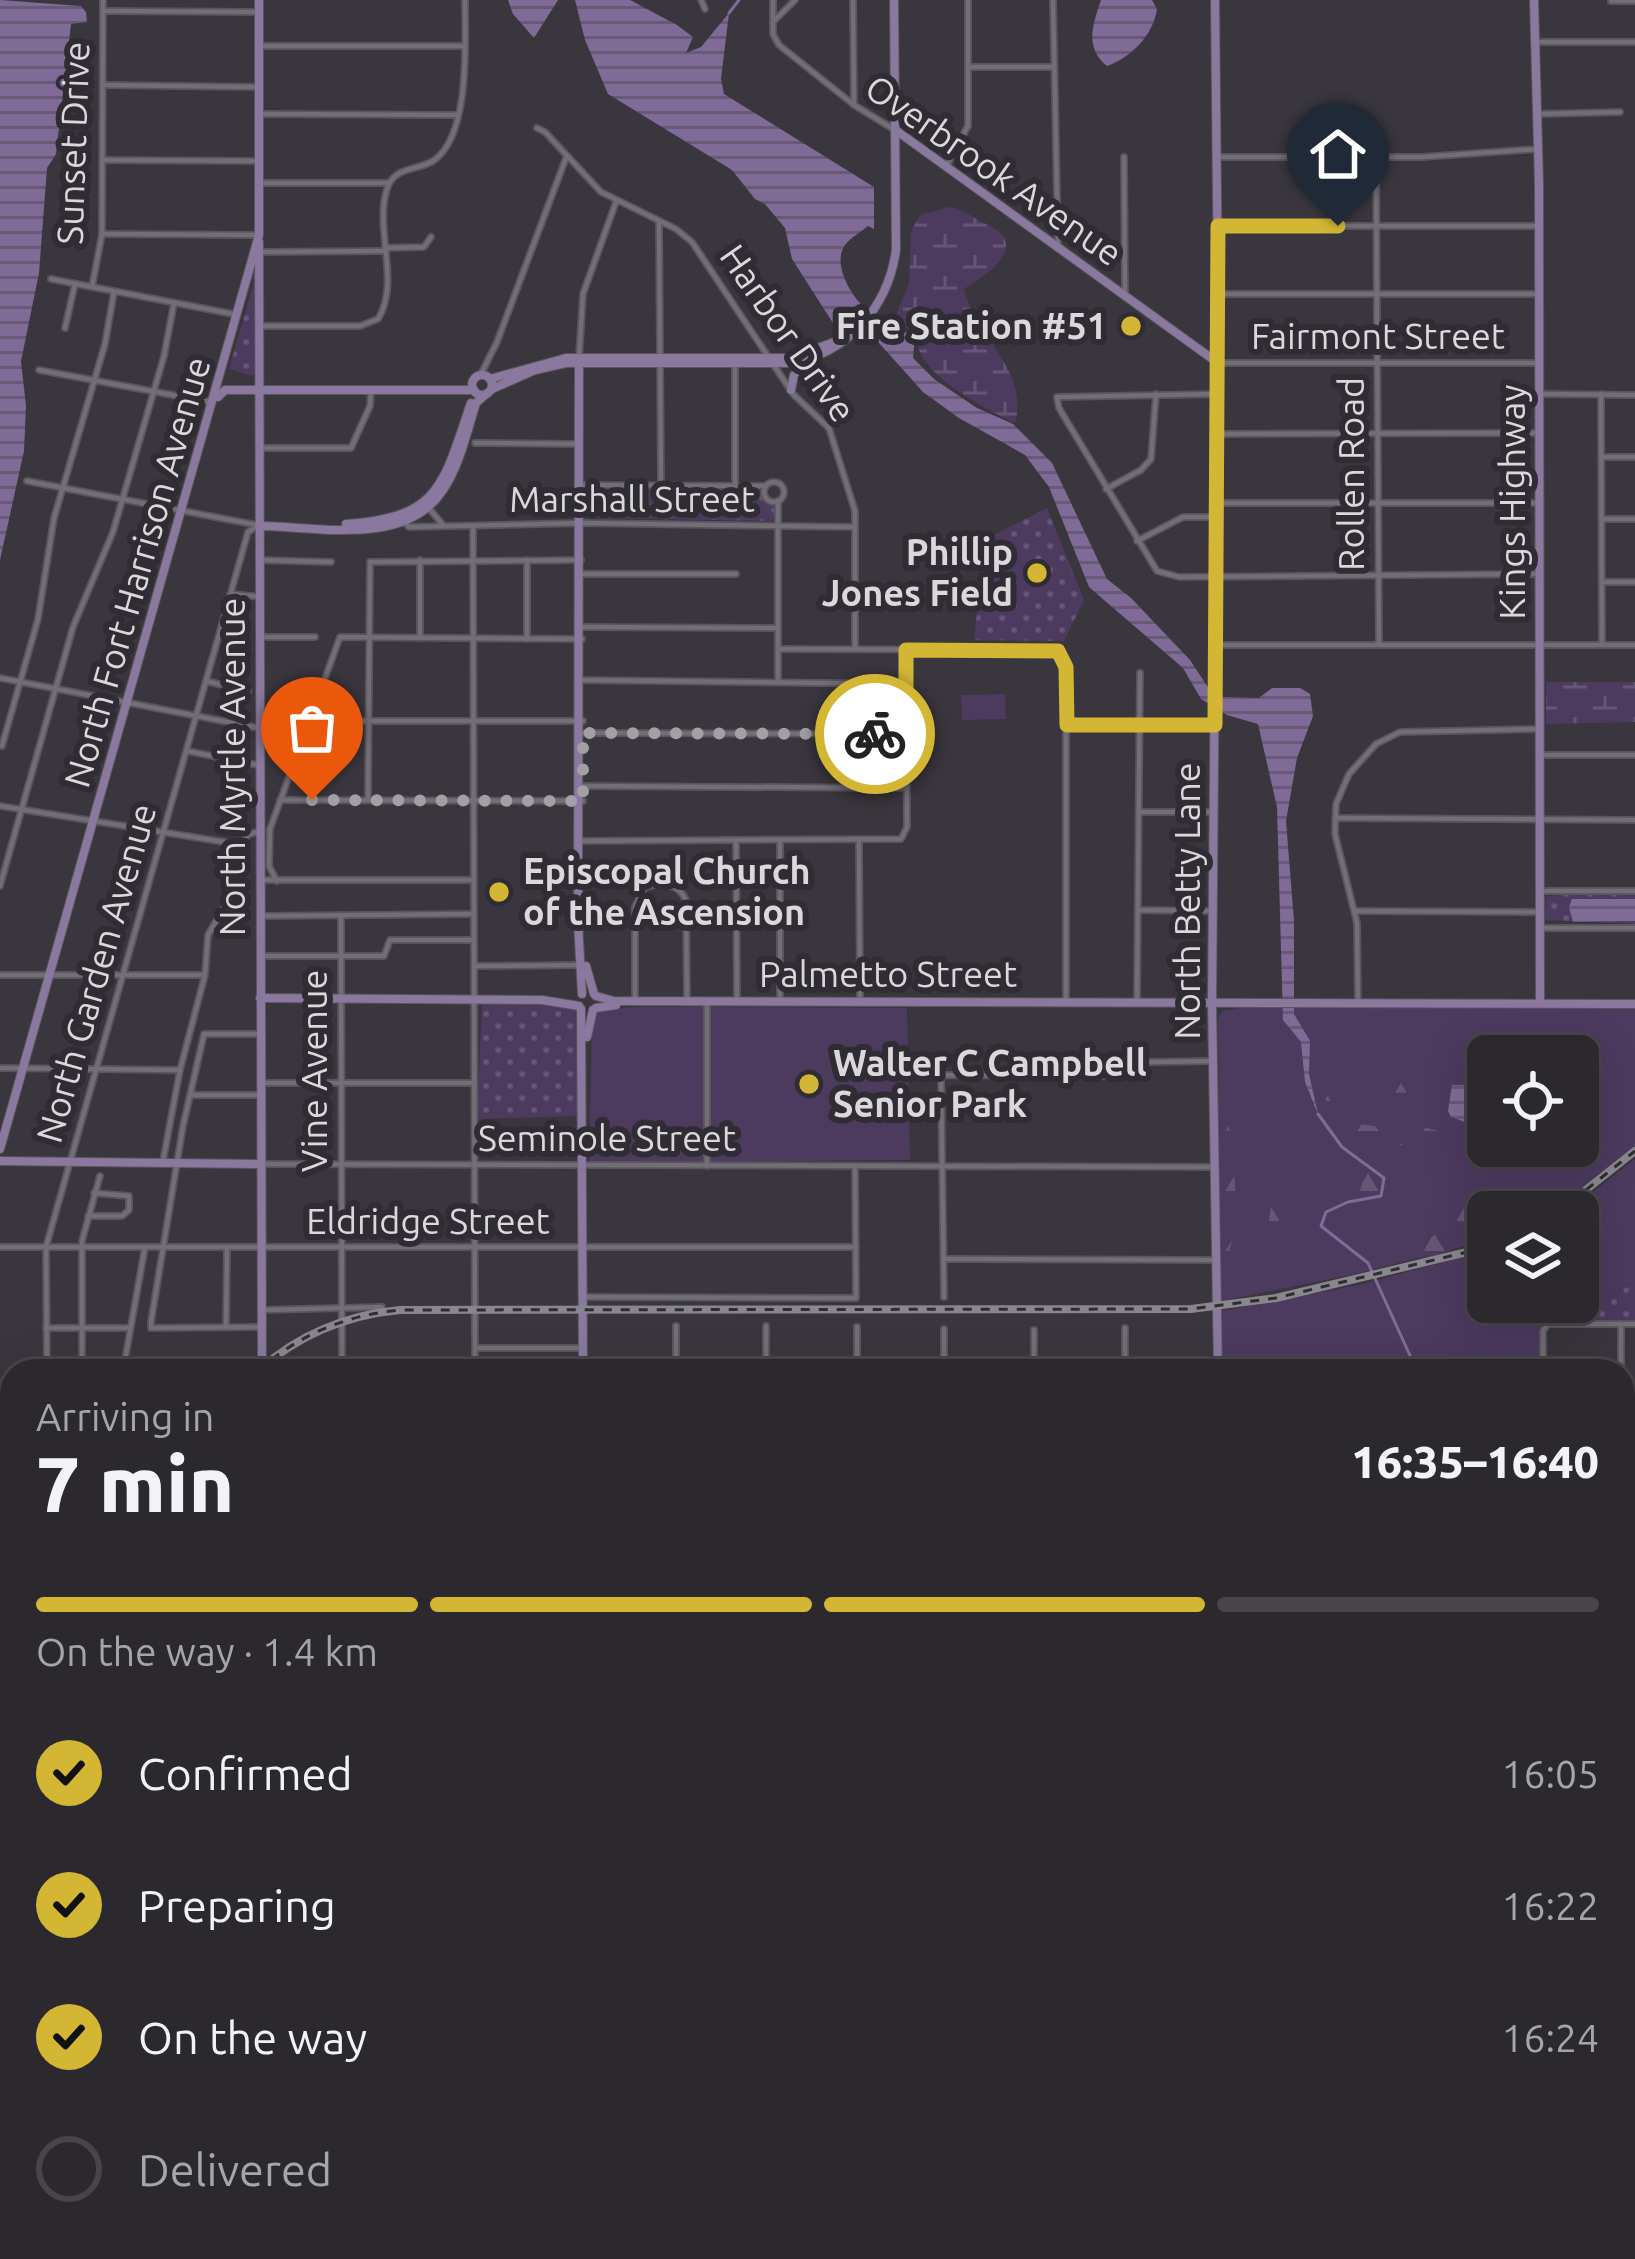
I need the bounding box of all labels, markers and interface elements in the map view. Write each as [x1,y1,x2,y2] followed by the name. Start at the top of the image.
[48,41,97,245] street label: Sunset Drive
[858,66,1130,273] street label: Overbrook Avenue
[1287,103,1389,226] pin
[1305,121,1371,187] icon: home
[712,236,864,429] street label: Harbor Drive
[836,305,1107,346] place label: Fire Station #51
[1118,313,1144,339] marker: Fire Station #51
[1251,315,1505,356] street label: Fairmont Street
[55,352,218,792] street label: North Fort Harrison Avenue
[1330,377,1371,571] street label: Rollen Road
[1491,384,1532,620] street label: Kings Highway
[509,478,755,519] street label: Marshall Street
[822,531,1013,613] place label: Phillip Jones Field
[1024,560,1050,586] marker: Phillip Jones Field
[211,598,252,936] street label: North Myrtle Avenue
[815,674,935,794] courier
[261,677,363,800] pin
[279,695,345,761] icon: bag
[842,701,908,767] icon: bike
[1166,762,1207,1040] street label: North Betty Lane
[28,799,164,1147] street label: North Garden Avenue
[523,850,811,932] place label: Episcopal Church of the Ascension
[486,879,512,905] marker: Episcopal Church of the Ascension
[759,953,1017,994] street label: Palmetto Street
[293,970,334,1172] street label: Vine Avenue
[1467,1035,1599,1323] map controls
[1467,1035,1599,1167] button: locate
[833,1042,1147,1124] place label: Walter C Campbell Senior Park
[796,1071,822,1097] marker: Walter C Campbell Senior Park
[478,1117,736,1158] street label: Seminole Street
[1467,1191,1599,1323] button: layers
[306,1200,550,1241] street label: Eldridge Street
[36,1395,214,1438] text: Arriving in
[1351,1436,1599,1487] text: 16:35–16:40
[36,1439,234,1527] text: 7 min
[36,1630,378,1673] text: On the way · 1.4 km
[36,1740,102,1806] icon: check
[138,1748,353,1799] text: Confirmed
[1501,1752,1599,1795] text: 16:05
[36,1872,102,1938] icon: check
[138,1880,336,1931] text: Preparing
[1501,1884,1599,1927] text: 16:22
[36,2004,102,2070] icon: check
[138,2012,367,2063] text: On the way
[1501,2016,1599,2059] text: 16:24
[138,2144,332,2195] text: Delivered

